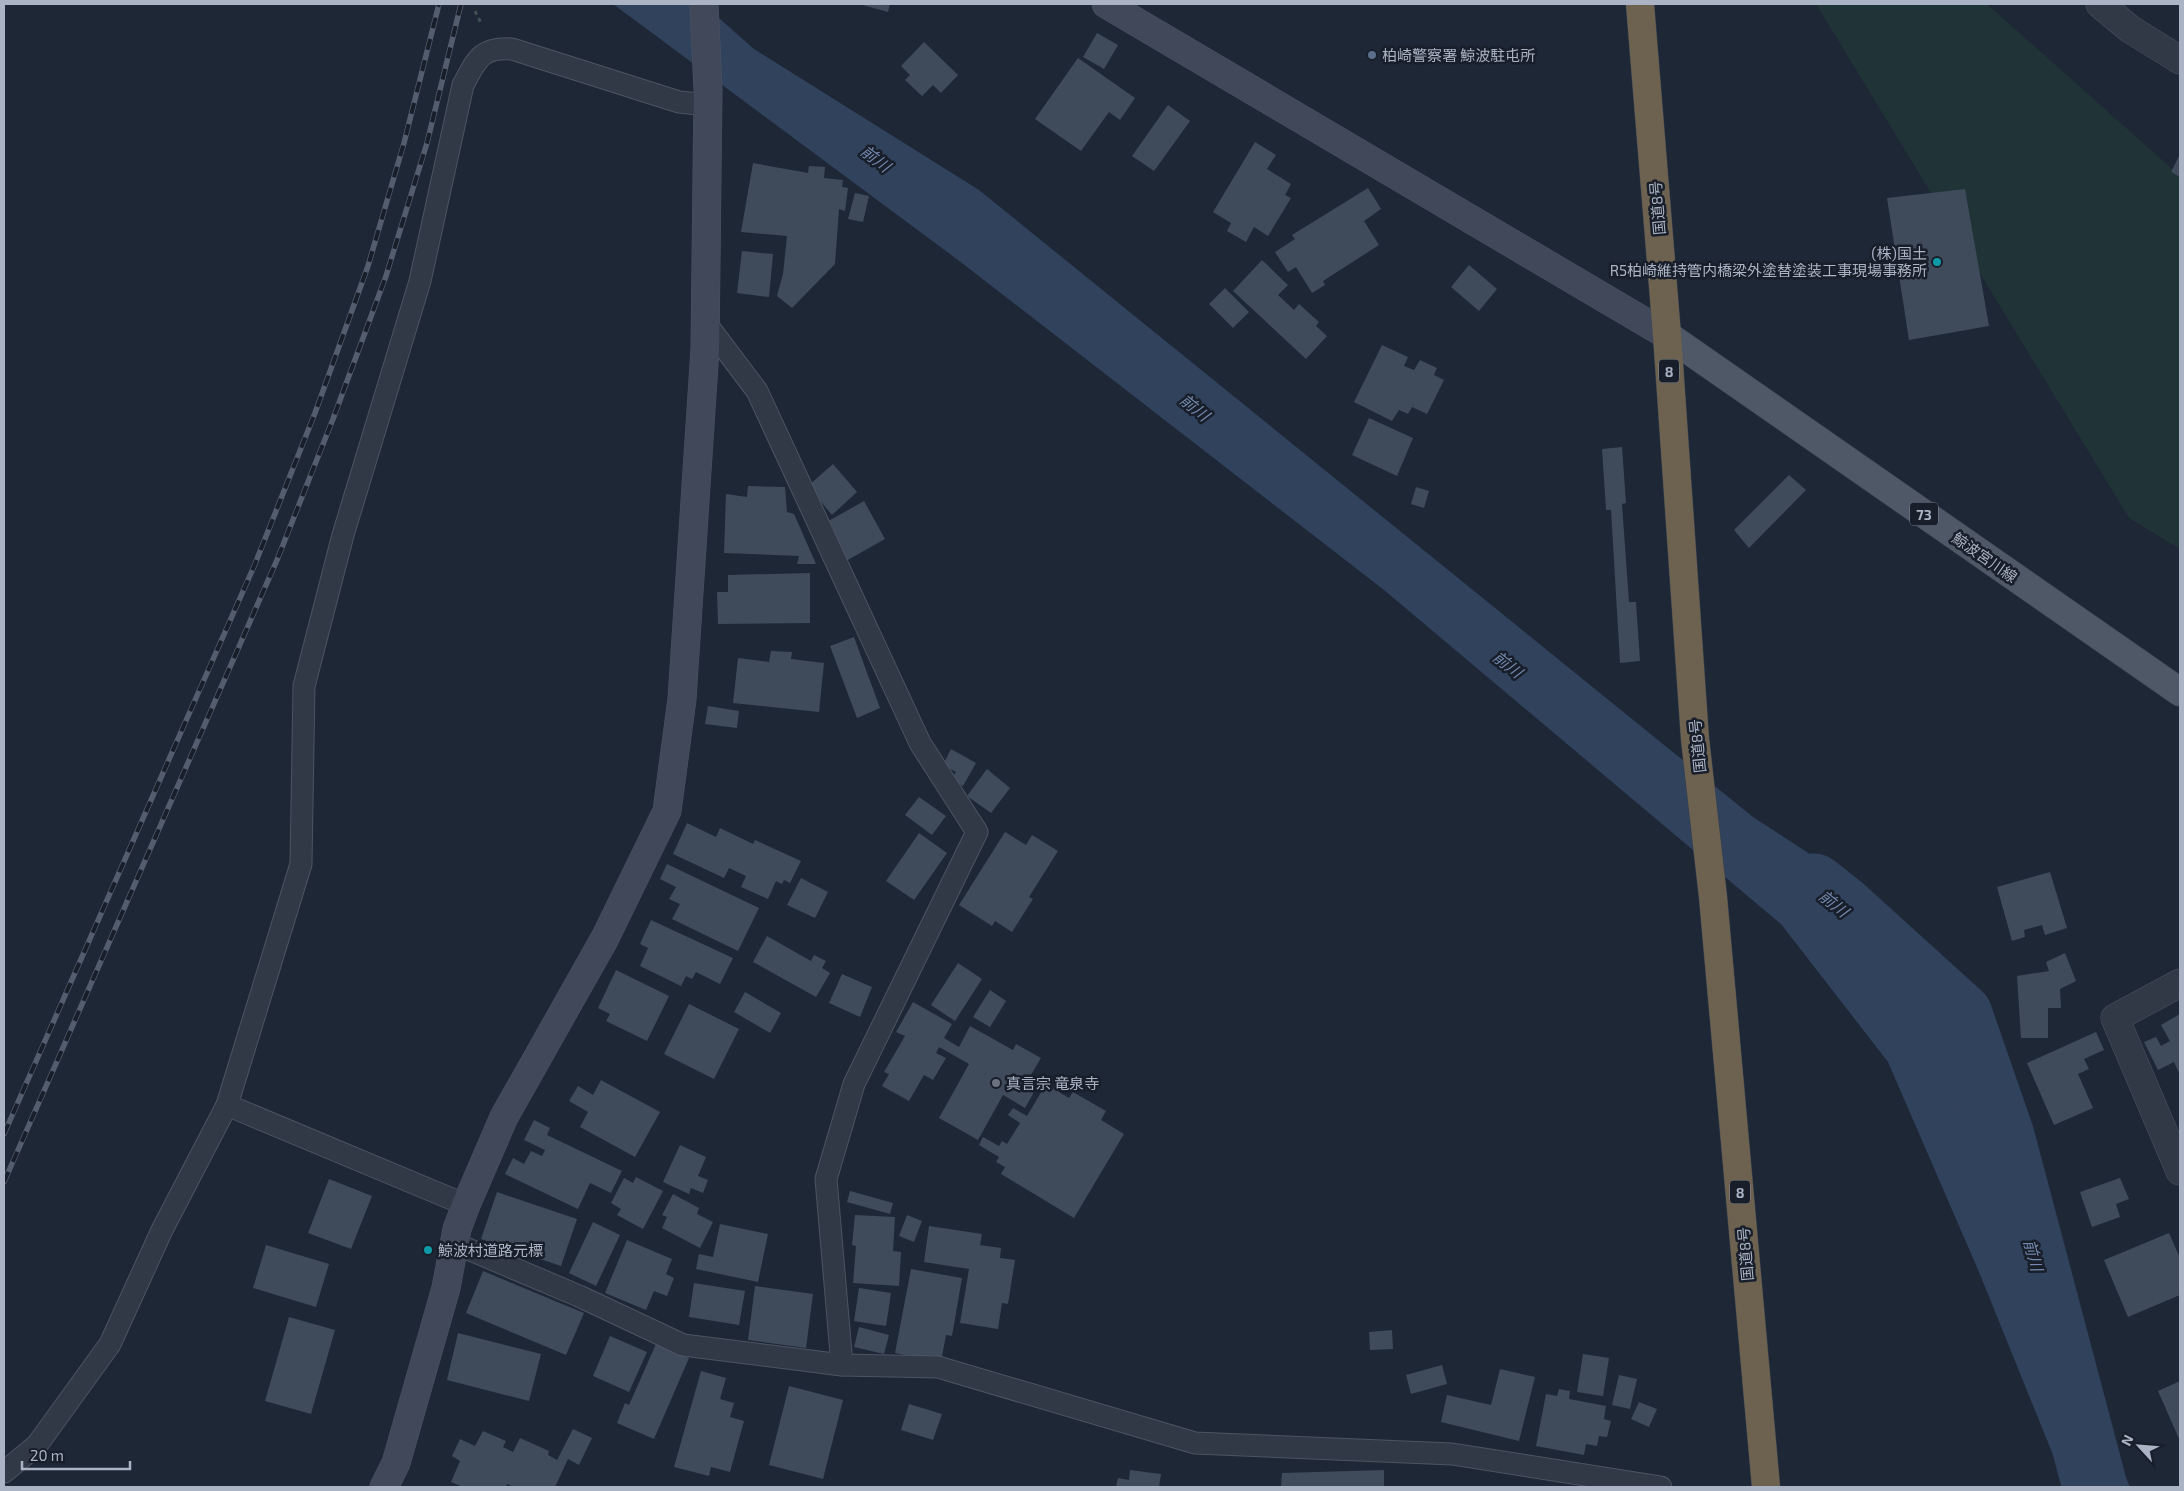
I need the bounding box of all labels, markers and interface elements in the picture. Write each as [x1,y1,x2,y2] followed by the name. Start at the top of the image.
[1382,46,1535,64] place label: 柏崎警察署 鯨波駐屯所
[1366,49,1378,61] marker: 柏崎警察署 鯨波駐屯所
[857,141,896,176] water label: 前川
[1646,180,1668,236] street label: 国道8号
[1610,244,1927,279] place label: (株)国土 R5柏崎維持管内橋梁外塗替塗装工事現場事務所
[1931,256,1943,268] marker: (株)国土 R5柏崎維持管内橋梁外塗替塗装工事現場事務所
[1659,360,1679,382] road number: 8
[1177,390,1215,426] water label: 前川
[1910,502,1938,526] road number: 73
[1949,528,2021,586] street label: 鯨波宮川線
[1490,647,1528,683] water label: 前川
[1685,718,1709,774] street label: 国道8号
[1816,886,1854,922] water label: 前川
[1006,1074,1099,1092] place label: 真言宗 竜泉寺
[990,1077,1002,1089] marker: 真言宗 竜泉寺
[1730,1180,1750,1204] road number: 8
[1734,1226,1756,1282] street label: 国道8号
[2021,1237,2048,1275] water label: 前川
[438,1241,543,1259] place label: 鯨波村道路元標
[422,1244,434,1256] marker: 鯨波村道路元標
[2114,1421,2164,1471] north arrow
[2117,1432,2137,1448] text: N
[22,1438,130,1470] scale bar
[30,1446,64,1464] text: 20 m

